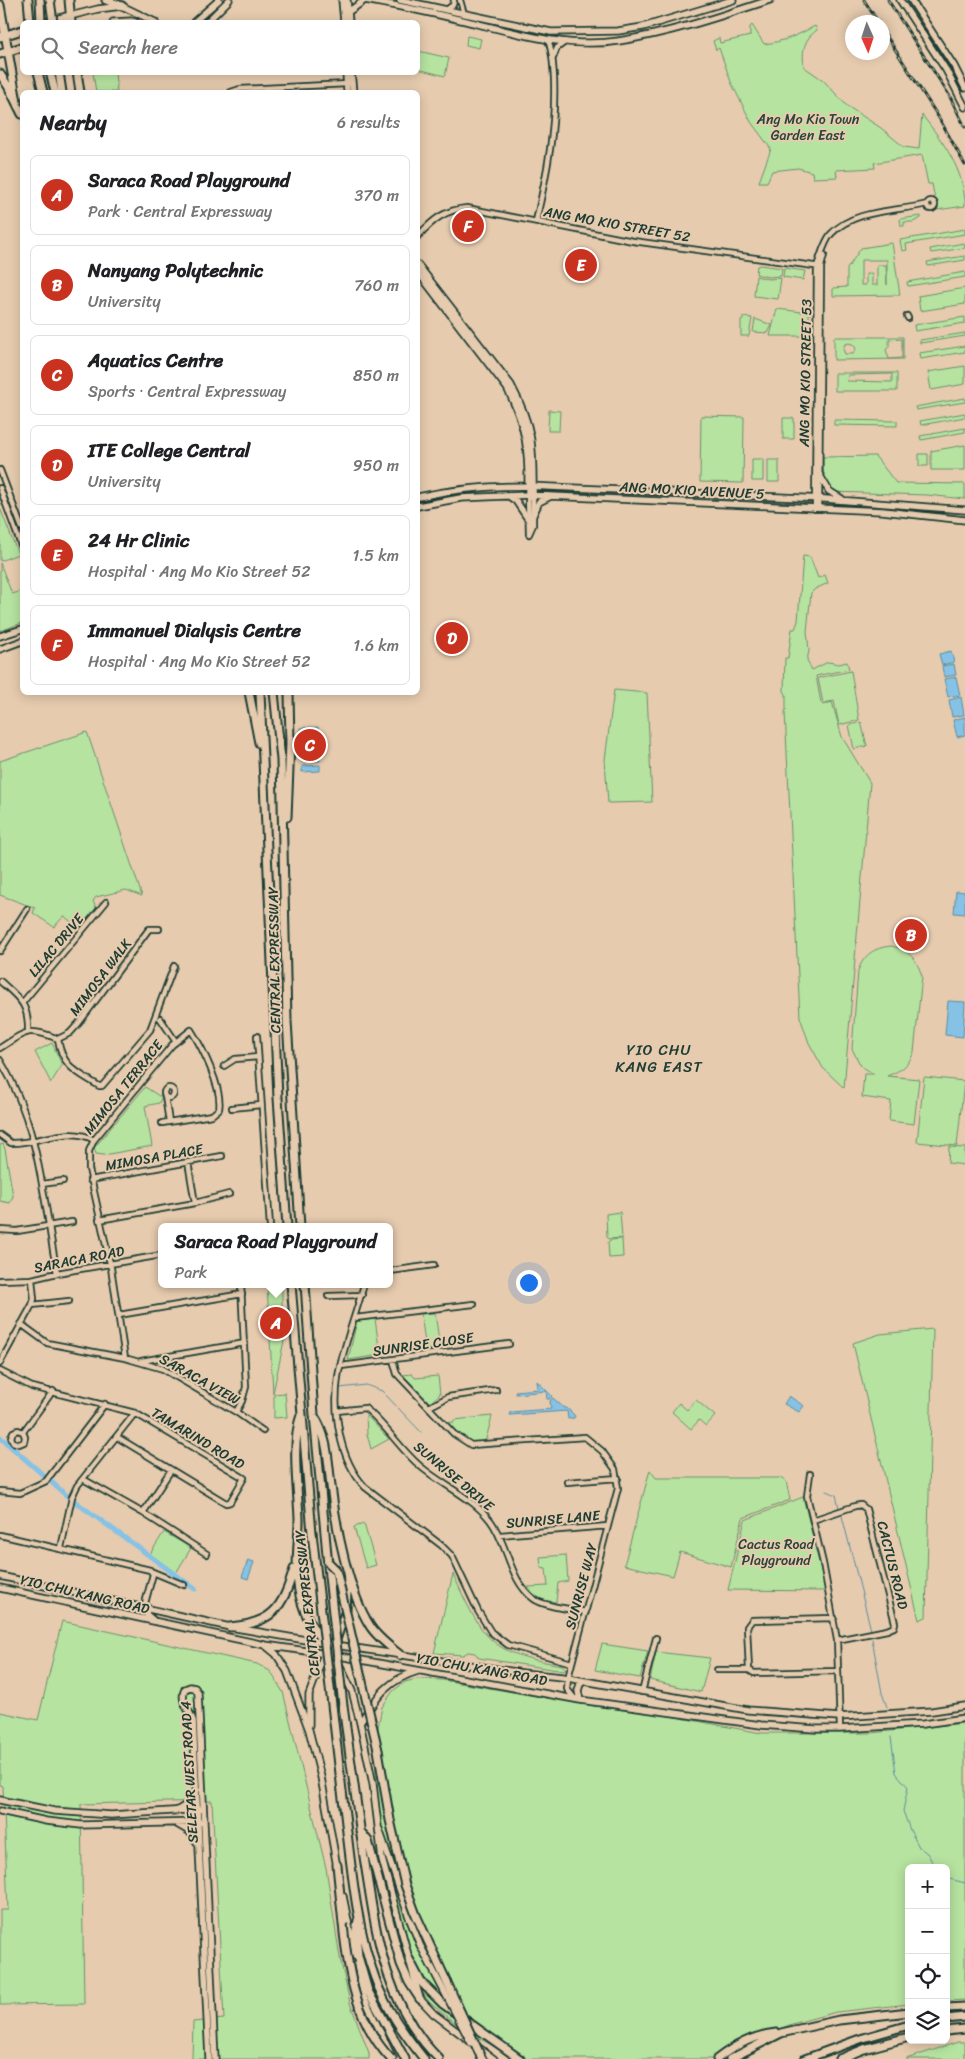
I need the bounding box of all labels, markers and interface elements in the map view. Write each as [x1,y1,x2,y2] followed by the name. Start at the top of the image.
[845,15,890,60] north arrow
[20,20,420,75] search box
[78,31,178,64] text: Search here
[38,34,66,62] icon: search
[40,104,106,142] text: Nearby
[756,107,860,148] park label: Ang Mo Kio Town Garden East
[337,108,400,137] text: 6 results
[88,164,290,197] text: Saraca Road Playground
[52,181,62,210] text: A
[355,181,399,210] text: 370 m
[88,197,272,226] text: Park · Central Expressway
[541,199,692,250] street label: ANG MO KIO STREET 52
[452,207,484,245] pin: F
[565,246,597,284] pin: E
[88,254,264,287] text: Nanyang Polytechnic
[52,271,62,300] text: B
[354,271,399,300] text: 760 m
[88,287,161,316] text: University
[792,299,819,448] street label: ANG MO KIO STREET 53
[88,344,223,377] text: Aquatics Centre
[52,361,62,390] text: C
[353,361,399,390] text: 850 m
[88,377,286,406] text: Sports · Central Expressway
[88,434,250,467] text: ITE College Central
[52,451,62,480] text: D
[353,451,399,480] text: 950 m
[88,467,161,496] text: University
[618,474,766,507] street label: ANG MO KIO AVENUE 5
[88,524,190,557] text: 24 Hr Clinic
[53,541,61,570] text: E
[353,541,399,570] text: 1.5 km
[88,557,310,586] text: Hospital · Ang Mo Kio Street 52
[88,614,301,647] text: Immanuel Dialysis Centre
[436,619,468,657] pin: D
[53,631,61,660] text: F
[353,631,399,660] text: 1.6 km
[88,647,310,676] text: Hospital · Ang Mo Kio Street 52
[294,726,326,764] pin: C
[261,886,288,1034] street label: CENTRAL EXPRESSWAY
[22,907,91,983] street label: LILAC DRIVE
[895,916,927,954] pin: B
[63,933,138,1022] street label: MIMOSA WALK
[77,1033,170,1140] street label: MIMOSA TERRACE
[615,1037,703,1080] district label: YIO CHU KANG EAST
[103,1136,206,1178] street label: MIMOSA PLACE
[158,1223,393,1288] popup
[175,1225,376,1258] text: Saraca Road Playground
[32,1238,127,1281] street label: SARACA ROAD
[175,1258,207,1287] text: Park
[516,1270,542,1296] your location
[260,1304,292,1342] pin: A
[371,1325,476,1364] street label: SUNRISE CLOSE
[155,1347,245,1412] street label: SARACA VIEW
[146,1401,250,1477] street label: TAMARIND ROAD
[408,1435,501,1519] street label: SUNRISE DRIVE
[505,1503,602,1536] street label: SUNRISE LANE
[869,1518,916,1613] street label: CACTUS ROAD
[287,1528,328,1677] street label: CENTRAL EXPRESSWAY
[738,1532,815,1573] park label: Cactus Road Playground
[558,1540,605,1632] street label: SUNRISE WAY
[18,1567,153,1622] street label: YIO CHU KANG ROAD
[415,1646,550,1693] street label: YIO CHU KANG ROAD
[173,1700,206,1844] street label: SELETAR WEST ROAD 4
[905,1864,950,2044] map controls
[905,1864,950,1909] button: +
[905,1909,950,1954] button: −
[905,1954,950,1999] button: locate
[905,1999,950,2044] button: layers

